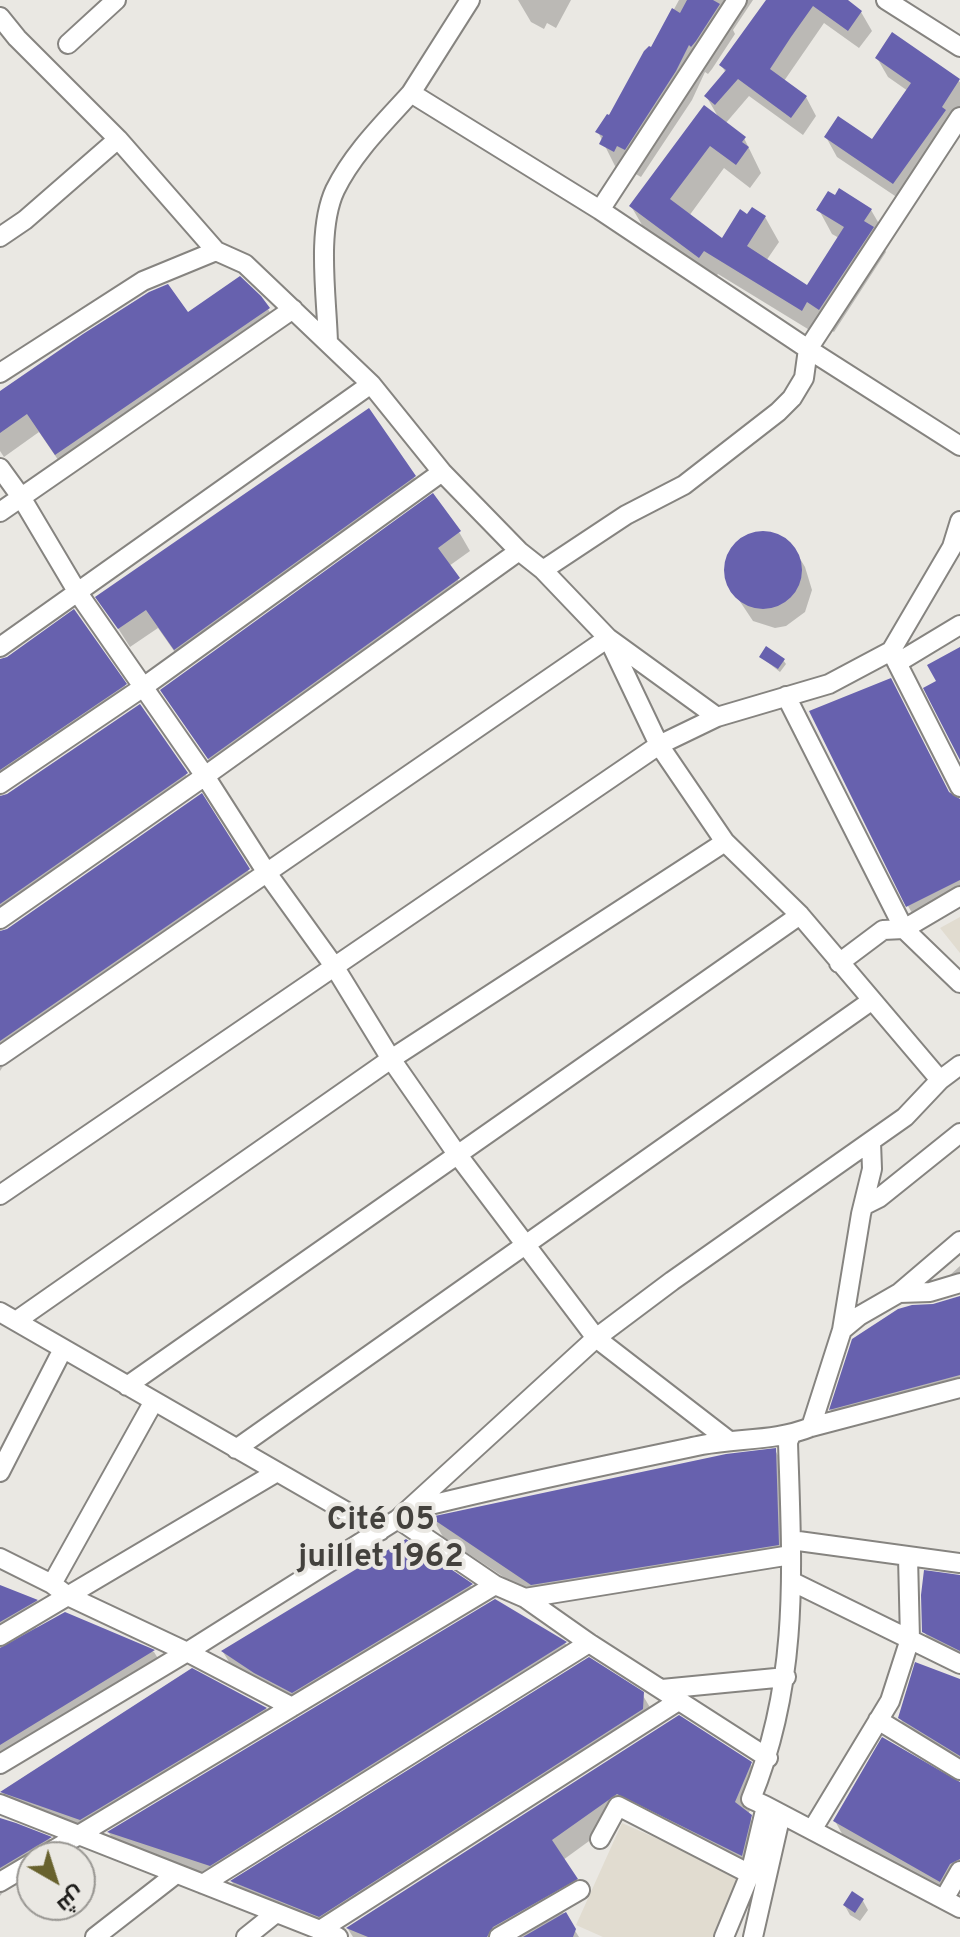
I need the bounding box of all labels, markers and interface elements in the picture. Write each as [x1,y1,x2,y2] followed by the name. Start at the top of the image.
[298,1504,464,1579] district label: Cité 05 juillet 1962
[16,1841,96,1921] north arrow
[51,1879,90,1918] text: ش

